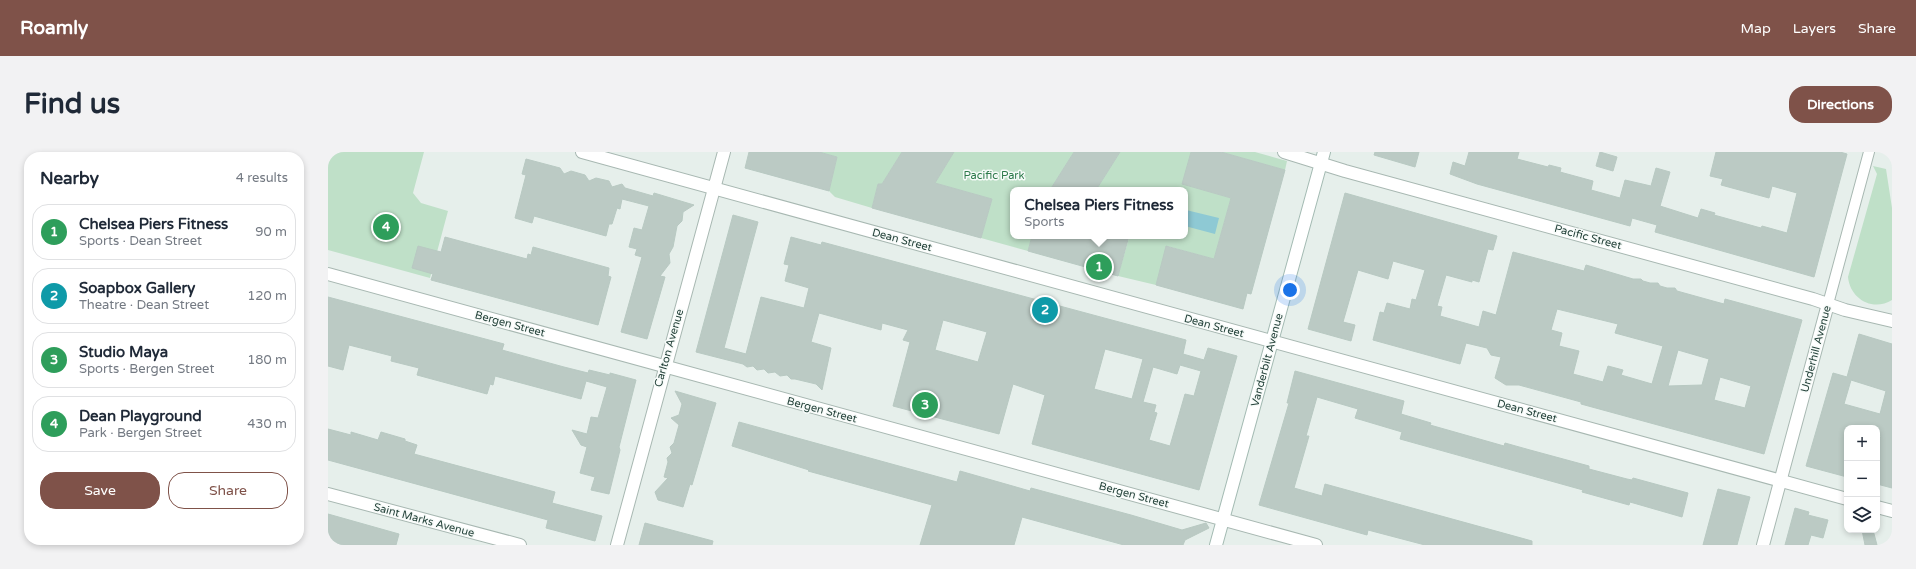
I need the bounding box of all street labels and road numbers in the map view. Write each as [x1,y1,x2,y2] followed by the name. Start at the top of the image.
[1553,222,1623,252] street label: Pacific Street
[871,226,933,254] street label: Dean Street
[1798,304,1834,394] street label: Underhill Avenue
[474,308,546,340] street label: Bergen Street
[652,308,686,388] street label: Carlton Avenue
[1183,312,1245,340] street label: Dean Street
[1248,312,1286,408] street label: Vanderbilt Avenue
[786,394,858,426] street label: Bergen Street
[1496,397,1558,425] street label: Dean Street
[1098,479,1170,511] street label: Bergen Street
[372,500,476,540] street label: Saint Marks Avenue

